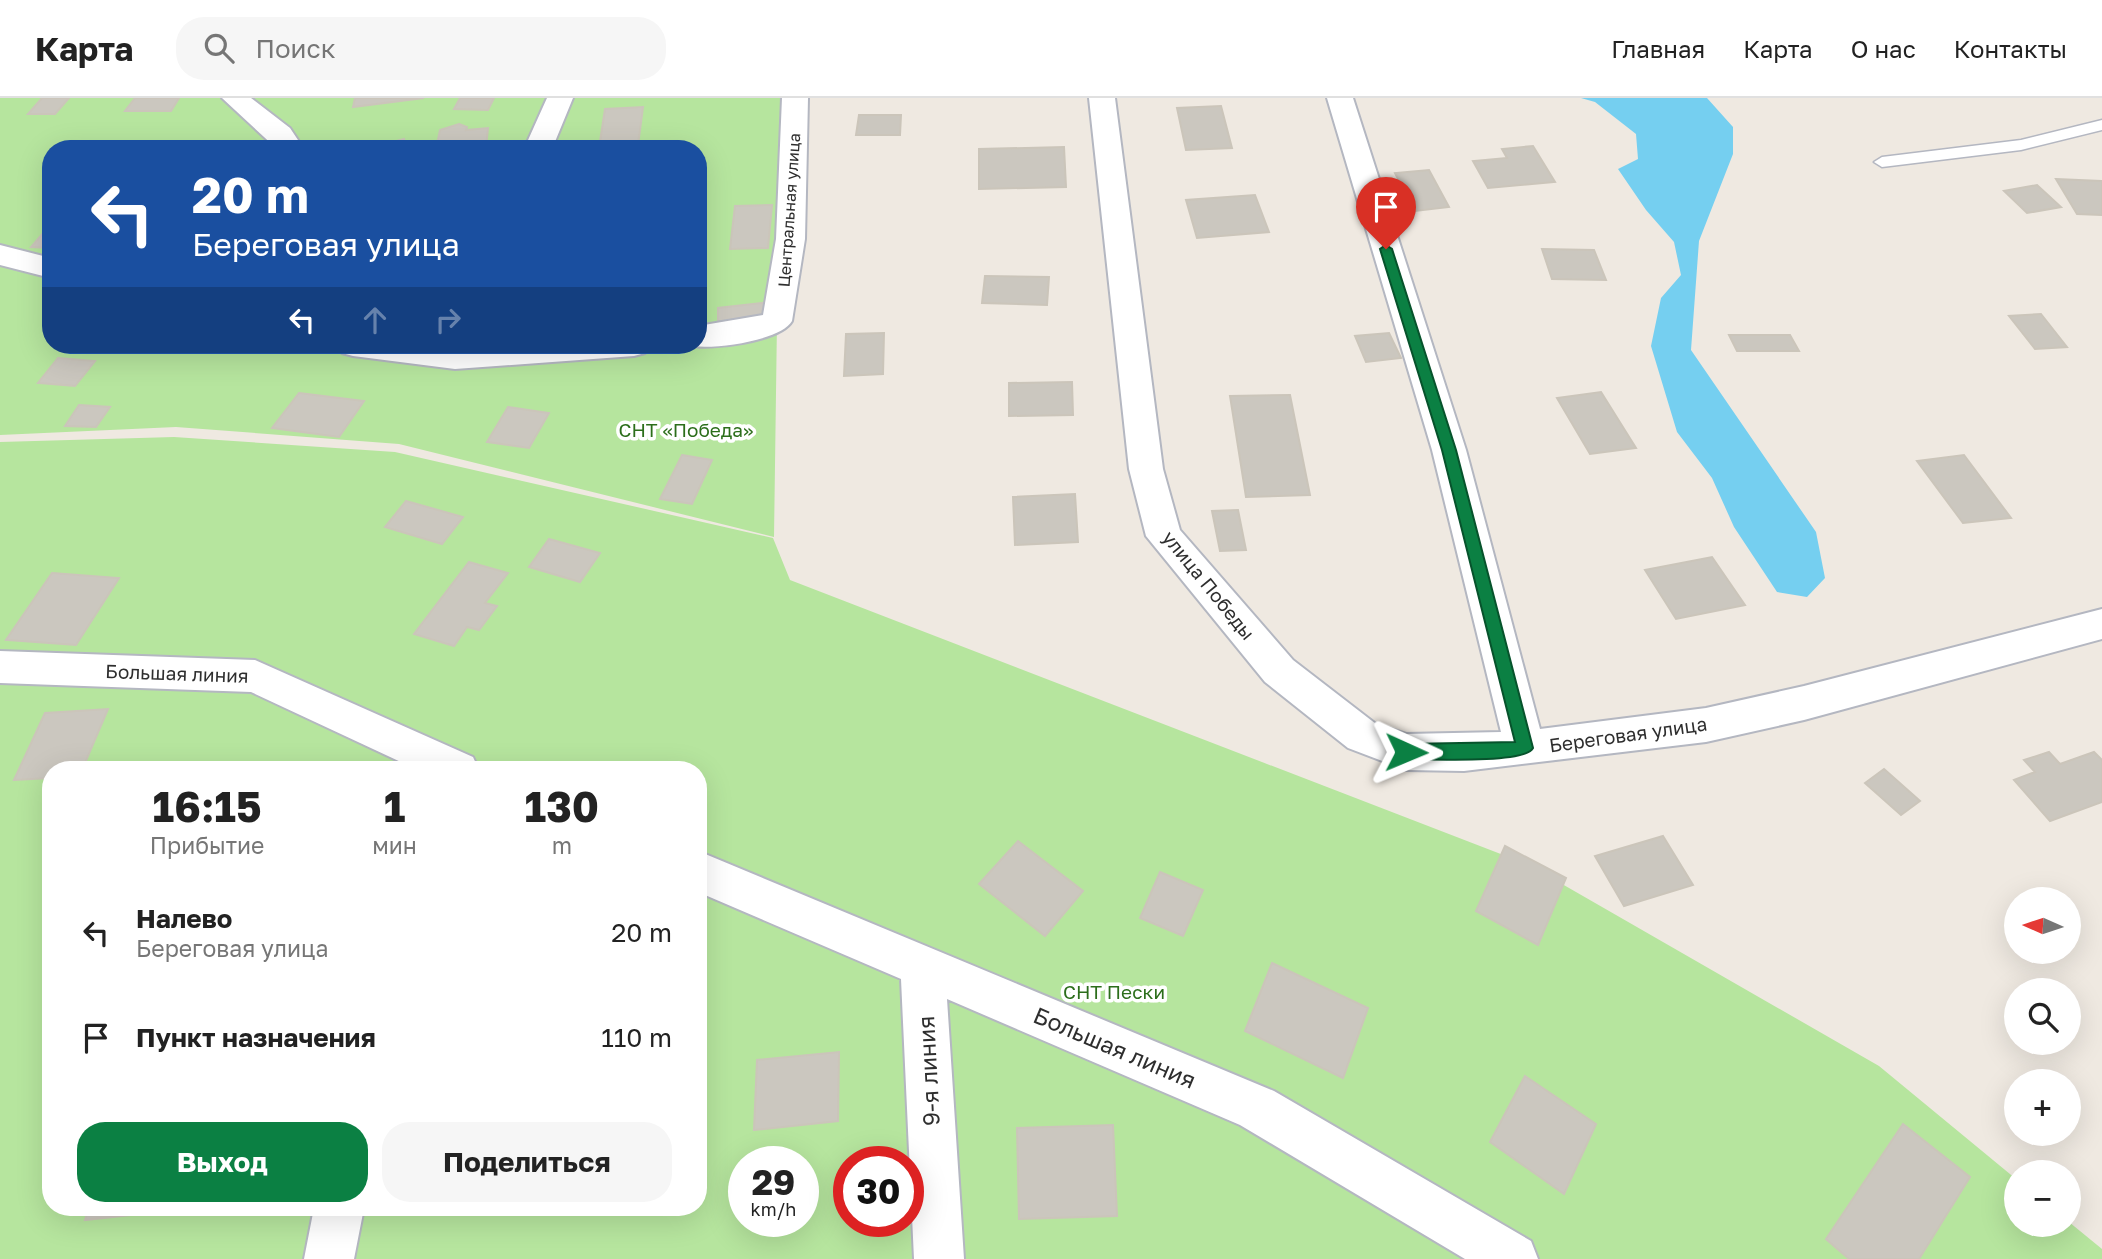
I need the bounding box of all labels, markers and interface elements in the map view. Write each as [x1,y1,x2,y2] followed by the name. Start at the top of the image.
[176,17,666,80] search box
[35,29,134,68] text: Карта
[200,29,238,67] icon: search
[256,33,336,64] text: Поиск
[1611,34,1705,63] text: Главная
[1743,34,1813,63] text: Карта
[1851,34,1916,63] text: О нас
[1954,34,2067,63] text: Контакты
[774,132,804,288] street label: Центральная улица
[192,165,309,224] text: 20 m
[77,168,168,259] icon: left
[1356,177,1416,249] pin
[1367,188,1405,226] icon: arrive
[192,225,460,263] text: Береговая улица
[283,301,321,339] icon: left
[356,301,394,339] icon: ahead
[429,301,467,339] icon: right
[619,418,754,441] park label: СНТ «Победа»
[1158,526,1260,644] street label: улица Победы
[105,659,249,687] street label: Большая линия
[1548,712,1708,756] street label: Береговая улица
[1369,715,1443,789] position arrow
[153,781,262,831] text: 16:15
[384,781,405,831] text: 1
[525,781,599,831] text: 130
[150,831,264,859] text: Прибытие
[372,831,417,859] text: мин
[552,831,572,859] text: m
[2004,887,2081,964] north arrow
[2004,887,2081,1237] map controls
[136,903,232,934] text: Налево
[77,914,115,952] icon: left
[611,917,672,948] text: 20 m
[136,934,329,962] text: Береговая улица
[2004,978,2081,1055] button: search
[1063,980,1165,1003] park label: СНТ Пески
[1030,1000,1200,1094] street label: Большая линия
[911,1015,945,1127] street label: 9-я линия
[77,1019,115,1057] icon: arrive
[136,1022,376,1053] text: Пункт назначения
[601,1022,672,1053] text: 110 m
[2004,1069,2081,1146] button: +
[77,1122,368,1202] button: Выход
[382,1122,672,1202] button: Поделиться
[833,1146,924,1237] speed limit sign: 30
[2004,1160,2081,1237] button: −
[752,1161,795,1203] text: 29
[751,1198,796,1220] text: km/h

